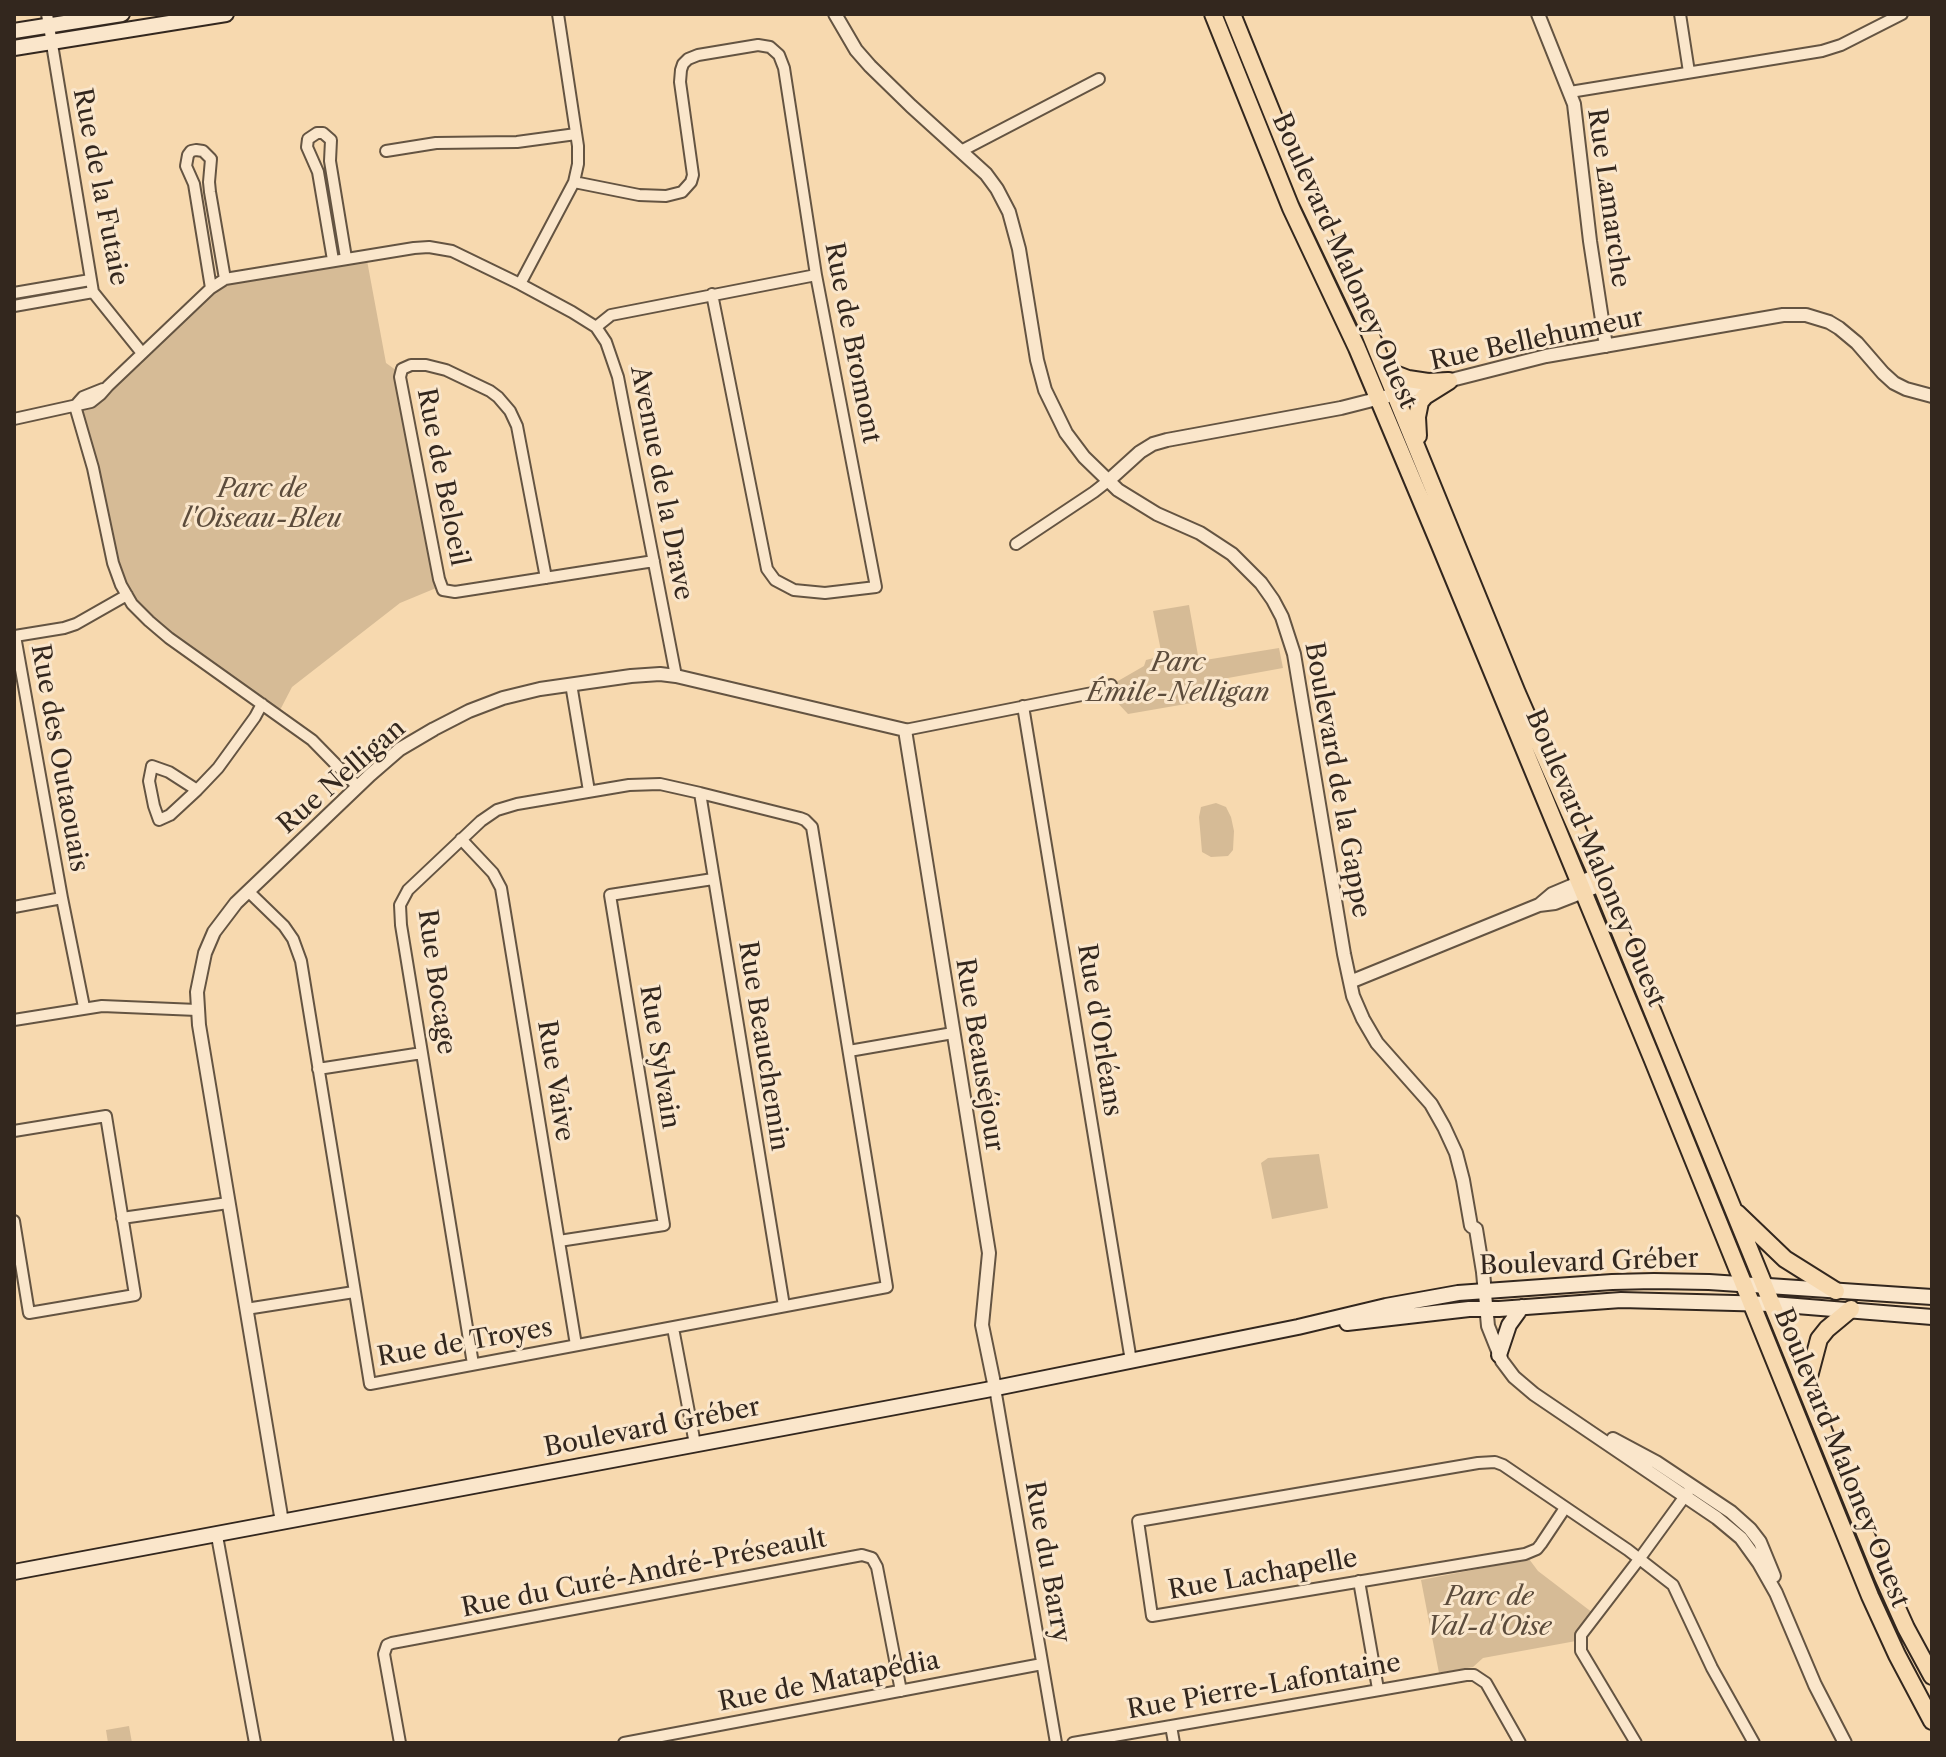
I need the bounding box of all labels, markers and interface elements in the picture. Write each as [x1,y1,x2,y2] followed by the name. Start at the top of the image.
[66,86,134,288] street label: Rue de la Futaie
[1580,107,1636,289] street label: Rue Lamarche
[1265,108,1423,414] street label: Boulevard Maloney Ouest
[817,240,887,446] street label: Rue de Bromont
[1428,302,1646,378] street label: Rue Bellehumeur
[623,363,699,603] street label: Avenue de la Drave
[409,385,475,569] street label: Rue de Beloeil
[183,473,341,534] park label: Parc de l'Oiseau-Bleu
[1297,640,1377,920] street label: Boulevard de la Gappe
[24,642,94,874] street label: Rue des Outaouais
[1086,647,1270,708] park label: Parc Émile-Nelligan
[1518,705,1672,1011] street label: Boulevard Maloney Ouest
[272,713,412,841] street label: Rue Nelligan
[410,907,462,1057] street label: Rue Bocage
[731,939,795,1153] street label: Rue Beauchemin
[1070,942,1128,1118] street label: Rue d'Orléans
[948,956,1010,1154] street label: Rue Beauséjour
[632,983,686,1131] street label: Rue Sylvain
[530,1018,580,1144] street label: Rue Vaive
[1479,1244,1699,1282] street label: Boulevard Gréber
[1767,1304,1915,1612] street label: Boulevard Maloney Ouest
[375,1312,555,1374] street label: Rue de Troyes
[541,1392,763,1464] street label: Boulevard Gréber
[1017,1479,1077,1645] street label: Rue du Barry
[459,1523,829,1625] street label: Rue du Curé-André-Préseault
[1166,1543,1360,1607] street label: Rue Lachapelle
[1426,1581,1552,1642] park label: Parc de Val-d'Oise
[716,1645,942,1719] street label: Rue de Matapédia
[1125,1648,1403,1726] street label: Rue Pierre-Lafontaine

